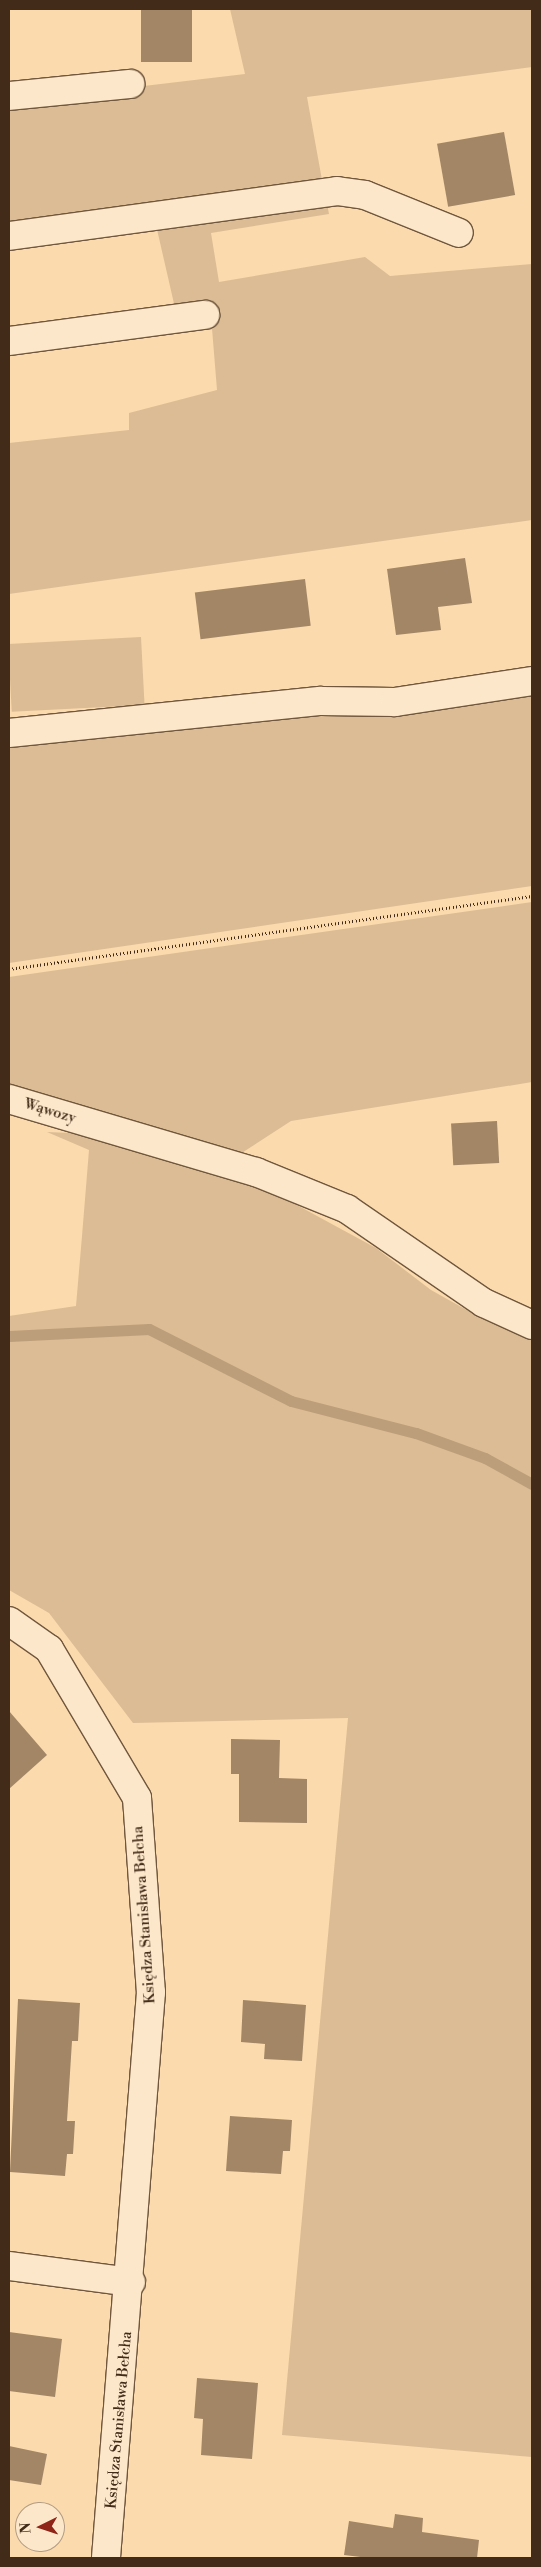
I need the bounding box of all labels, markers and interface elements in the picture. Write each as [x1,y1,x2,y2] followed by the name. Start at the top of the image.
[22,1095,78,1127] street label: Wąwozy
[129,1825,159,2005] street label: Księdza Stanisława Bełcha
[102,2330,136,2510] street label: Księdza Stanisława Bełcha
[15,2502,65,2552] north arrow
[17,2522,35,2534] text: N

